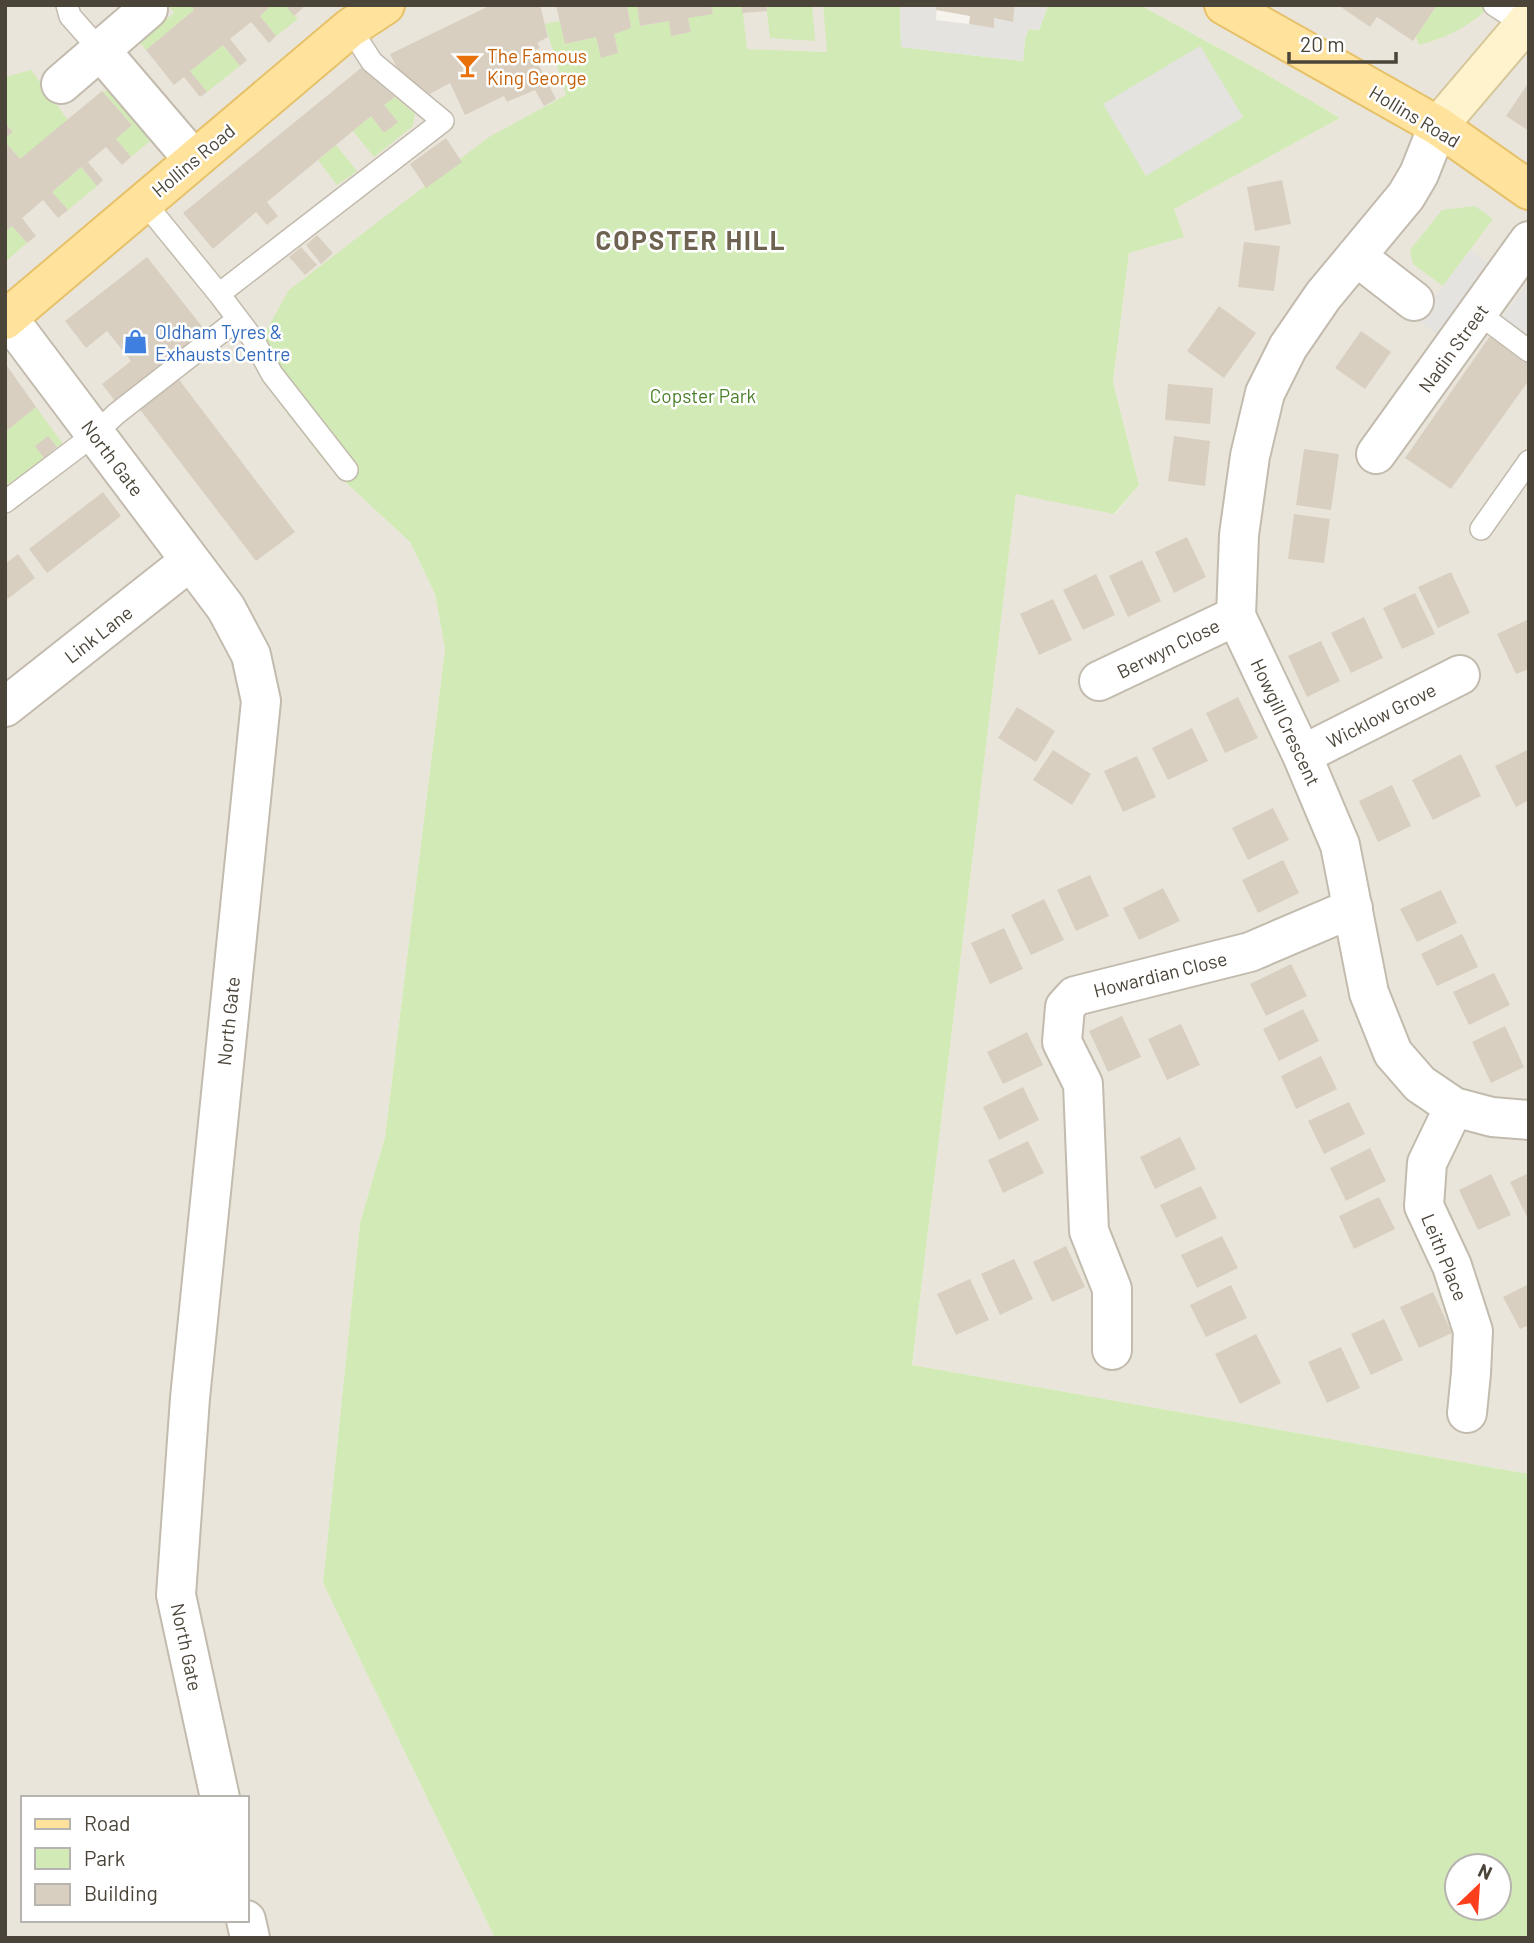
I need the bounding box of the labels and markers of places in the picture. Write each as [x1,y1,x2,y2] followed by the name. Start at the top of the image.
[487,44,587,89] place label: The Famous King George
[453,52,481,80] bar icon: The Famous King George
[155,320,290,365] place label: Oldham Tyres & Exhausts Centre
[121,328,149,356] shop icon: Oldham Tyres & Exhausts Centre

